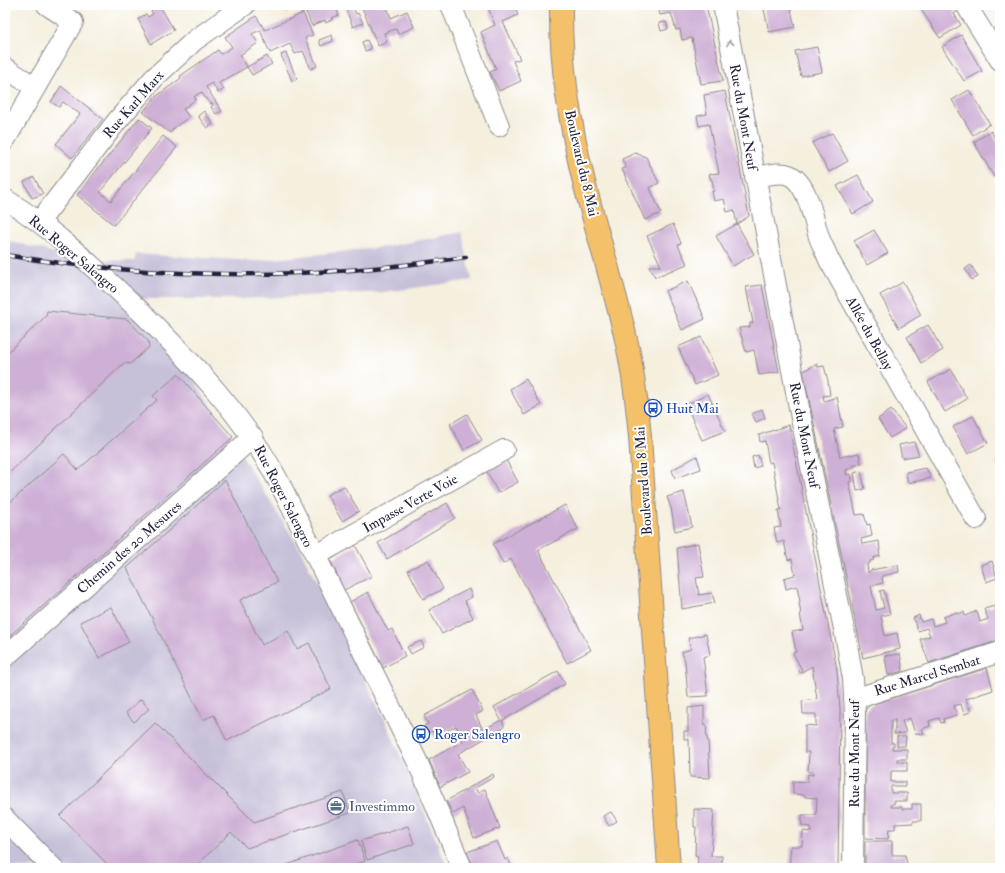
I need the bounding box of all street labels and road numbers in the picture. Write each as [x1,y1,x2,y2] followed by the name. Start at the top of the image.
[726,63,762,174] street label: Rue du Mont Neuf
[99,67,168,142] street label: Rue Karl Marx
[561,108,602,218] street label: Boulevard du 8 Mai
[25,212,122,297] street label: Rue Roger Salengro
[841,293,897,374] street label: Allée du Bellay
[786,381,824,492] street label: Rue du Mont Neuf
[631,426,656,536] street label: Boulevard du 8 Mai
[250,442,317,550] street label: Rue Roger Salengro
[360,470,461,537] street label: Impasse Verte Voie
[74,497,185,597] street label: Chemin des 20 Mesures
[872,651,983,700] street label: Rue Marcel Sembat
[846,698,863,808] street label: Rue du Mont Neuf

